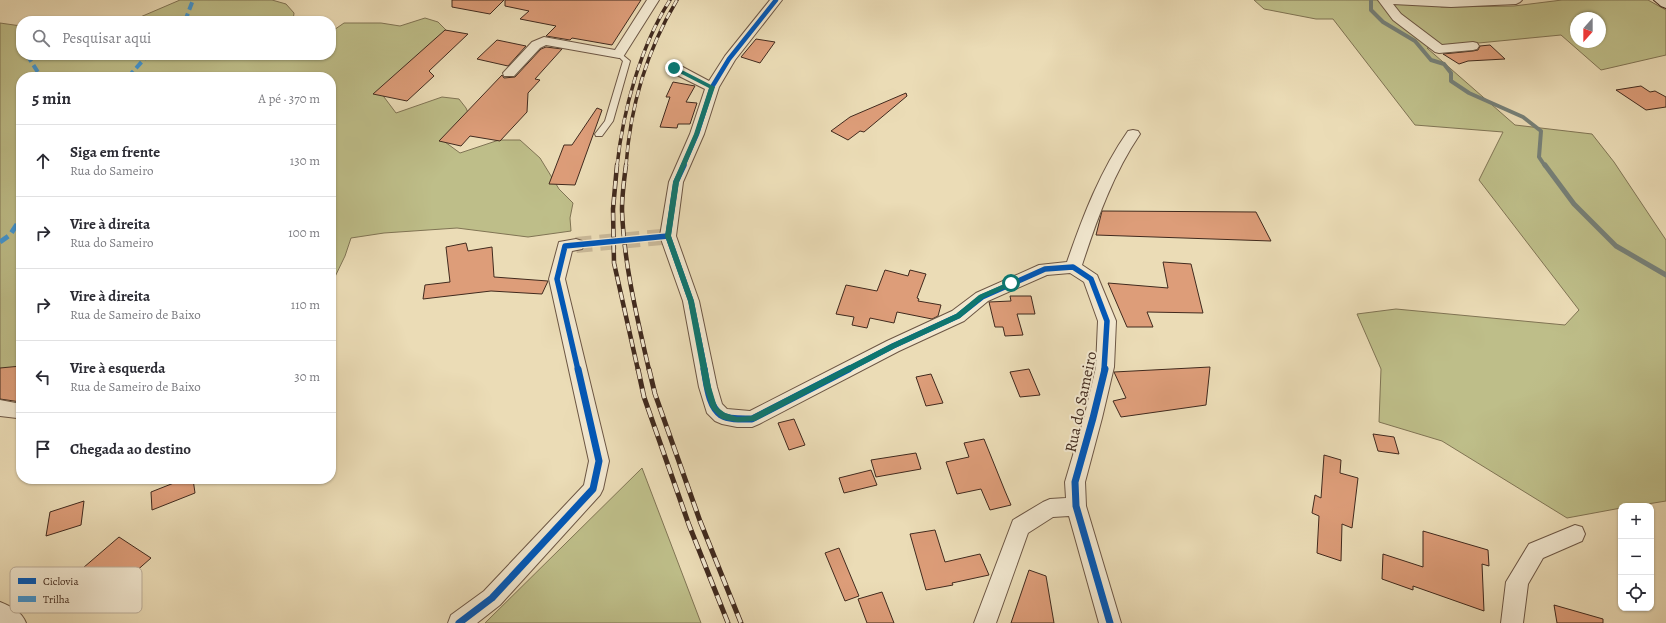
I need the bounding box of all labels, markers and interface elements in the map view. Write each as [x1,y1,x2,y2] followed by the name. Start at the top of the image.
[1570,12,1606,48] north arrow
[16,16,336,60] search box
[30,27,52,49] icon: search
[62,28,151,48] text: Pesquisar aqui
[665,59,683,77] route end
[32,87,71,110] text: 5 min
[258,90,320,107] text: A pé · 370 m
[70,142,160,162] text: Siga em frente
[32,150,54,172] icon: ahead
[290,152,320,169] text: 130 m
[70,162,154,179] text: Rua do Sameiro
[70,214,150,234] text: Vire à direita
[32,222,54,244] icon: right
[288,224,320,241] text: 100 m
[70,234,154,251] text: Rua do Sameiro
[1002,274,1020,292] route start
[70,286,150,306] text: Vire à direita
[32,294,54,316] icon: right
[291,296,320,313] text: 110 m
[70,306,201,323] text: Rua de Sameiro de Baixo
[1060,349,1102,455] street label: Rua do Sameiro
[70,358,166,378] text: Vire à esquerda
[32,366,54,388] icon: left
[294,368,320,385] text: 30 m
[70,378,201,395] text: Rua de Sameiro de Baixo
[32,438,54,460] icon: arrive
[70,439,191,459] text: Chegada ao destino
[1618,503,1654,611] map controls
[1618,503,1654,539] button: +
[1618,539,1654,575] button: −
[10,567,142,613] legend
[43,574,79,589] text: Ciclovia
[1618,575,1654,611] button: locate
[43,592,71,607] text: Trilha

